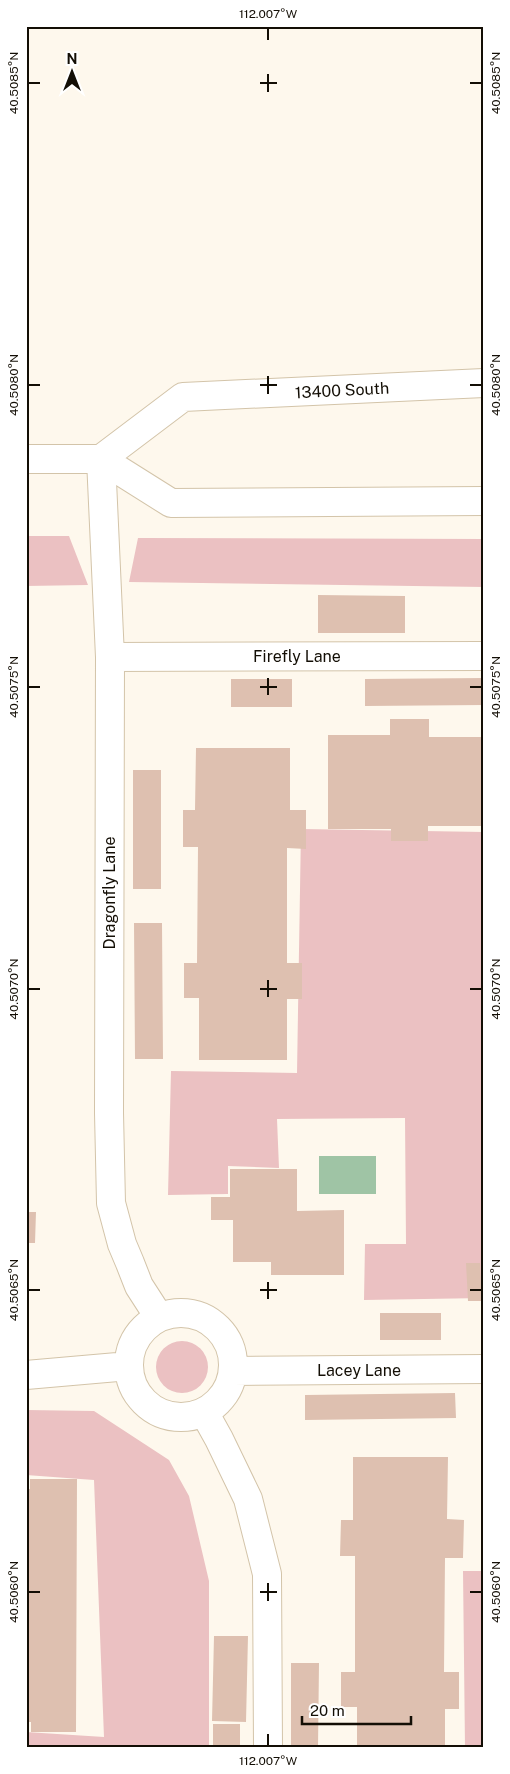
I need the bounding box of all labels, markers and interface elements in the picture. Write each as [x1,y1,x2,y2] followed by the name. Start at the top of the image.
[239,7,298,21] text: 112.007°W
[48,48,98,98] north arrow
[67,51,77,67] text: N
[7,52,21,114] text: 40.5085°N
[489,52,503,114] text: 40.5085°N
[7,354,21,416] text: 40.5080°N
[489,354,503,416] text: 40.5080°N
[294,379,390,402] street label: 13400 South
[253,647,341,666] street label: Firefly Lane
[7,656,21,718] text: 40.5075°N
[489,656,503,718] text: 40.5075°N
[100,837,119,949] street label: Dragonfly Lane
[7,958,21,1020] text: 40.5070°N
[489,958,503,1020] text: 40.5070°N
[7,1259,21,1321] text: 40.5065°N
[489,1259,503,1321] text: 40.5065°N
[317,1361,401,1380] street label: Lacey Lane
[7,1561,21,1623] text: 40.5060°N
[489,1561,503,1623] text: 40.5060°N
[302,1694,411,1726] scale bar
[310,1702,345,1719] text: 20 m
[239,1754,298,1768] text: 112.007°W

